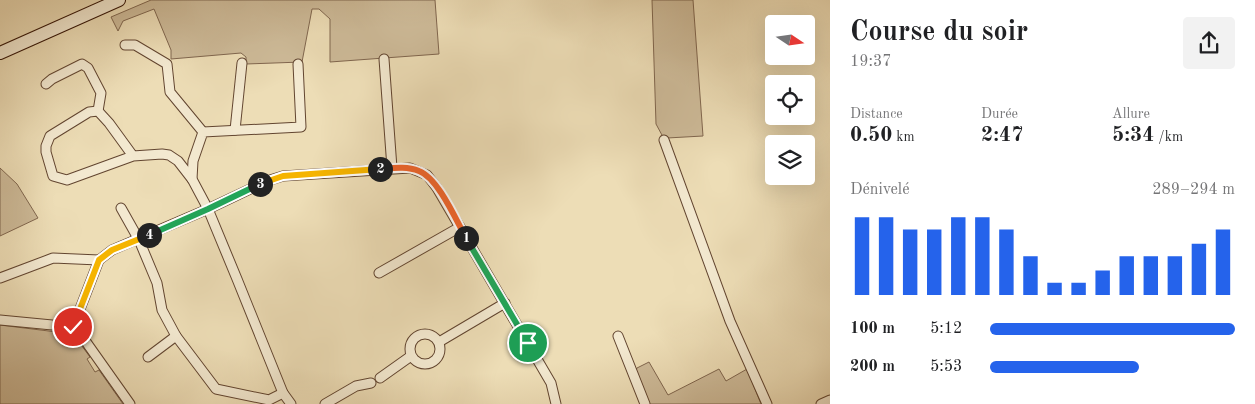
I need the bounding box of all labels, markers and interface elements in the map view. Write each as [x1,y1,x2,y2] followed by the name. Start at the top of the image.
[765,15,815,65] north arrow
[765,15,815,185] map controls
[1183,17,1235,69] button: share
[850,19,1028,47] text: Course du soir
[850,54,892,70] text: 19:37
[765,75,815,125] button: locate
[850,107,903,121] text: Distance
[981,107,1018,121] text: Durée
[1112,107,1150,121] text: Allure
[850,125,892,146] text: 0.50
[981,125,1023,146] text: 2:47
[1112,125,1154,146] text: 5:34
[892,130,915,144] text: km
[1154,130,1183,144] text: /km
[765,135,815,185] button: layers
[368,156,392,182] pin: 2
[376,162,385,176] text: 2
[248,172,272,196] pin: 3
[256,177,265,191] text: 3
[850,182,910,198] text: Dénivelé
[1152,182,1235,198] text: 289–294 m
[136,222,162,248] pin: 4
[454,226,478,250] pin: 1
[145,228,154,242] text: 4
[462,231,471,245] text: 1
[52,306,94,348] pin
[59,313,87,341] icon: check
[850,321,895,337] text: 100 m
[930,321,962,337] text: 5:12
[507,322,549,364] pin
[514,329,542,357] icon: arrive
[850,359,895,375] text: 200 m
[930,359,962,375] text: 5:53

